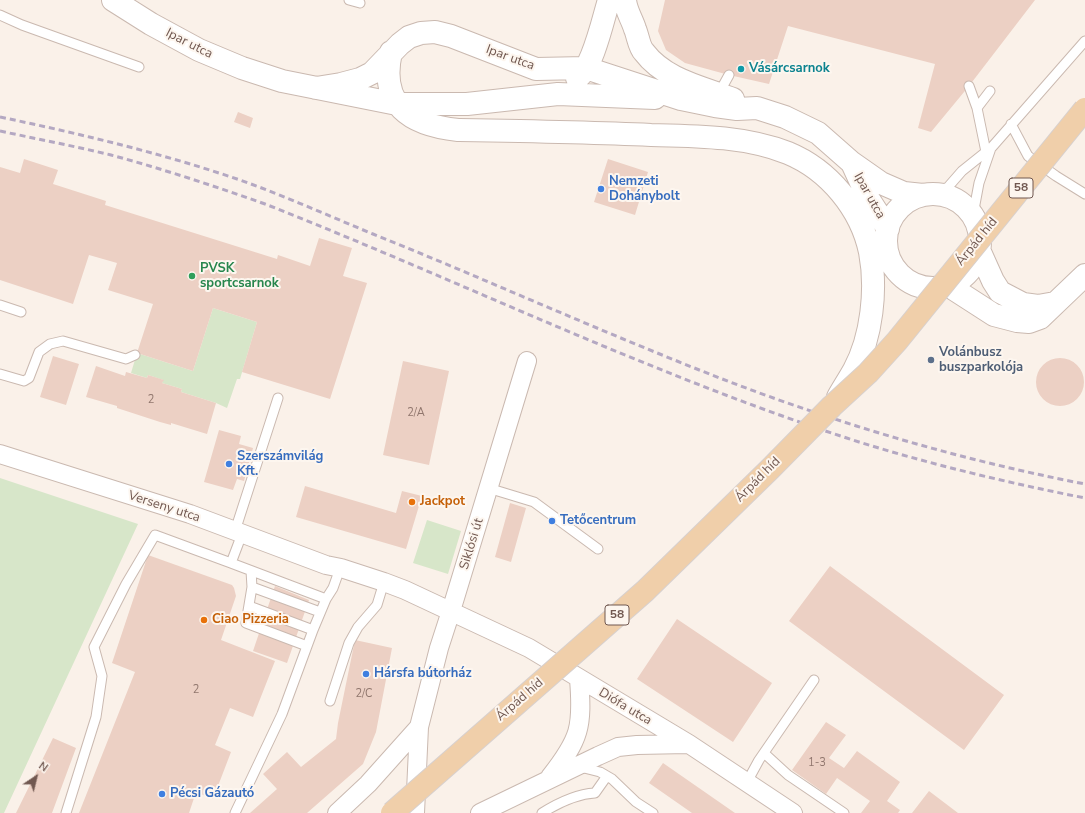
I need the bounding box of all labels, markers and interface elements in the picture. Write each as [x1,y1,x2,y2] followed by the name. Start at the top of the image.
[163,26,215,62] street label: Ipar utca
[484,42,536,74] street label: Ipar utca
[749,61,830,77] place label: Vásárcsarnok
[736,64,746,74] marker: Vásárcsarnok
[850,170,888,222] street label: Ipar utca
[609,174,680,205] place label: Nemzeti Dohánybolt
[1009,178,1033,198] road number: 58
[596,184,606,194] marker: Nemzeti Dohánybolt
[953,215,1001,269] street label: Árpád híd
[200,261,279,292] place label: PVSK sportcsarnok
[187,271,197,281] marker: PVSK sportcsarnok
[939,345,1023,376] place label: Volánbusz buszparkolója
[926,355,936,365] marker: Volánbusz buszparkolója
[148,393,154,407] house number: 2
[407,406,425,420] house number: 2/A
[237,449,323,480] place label: Szerszámvilág Kft.
[732,454,784,506] street label: Árpád híd
[224,459,234,469] marker: Szerszámvilág Kft.
[126,488,202,526] street label: Verseny utca
[420,494,465,510] place label: Jackpot
[407,497,417,507] marker: Jackpot
[560,513,636,529] place label: Tetőcentrum
[457,516,487,572] street label: Siklósi út
[547,516,557,526] marker: Tetőcentrum
[605,605,629,625] road number: 58
[212,612,289,628] place label: Ciao Pizzeria
[199,615,209,625] marker: Ciao Pizzeria
[374,666,472,682] place label: Hársfa bútorház
[361,669,371,679] marker: Hársfa bútorház
[493,675,547,725] street label: Árpád híd
[193,683,199,697] house number: 2
[596,685,654,729] street label: Diófa utca
[355,687,373,701] house number: 2/C
[808,756,826,770] house number: 1-3
[16,757,56,797] north arrow
[35,758,51,775] text: N
[170,786,254,802] place label: Pécsi Gázautó
[157,789,167,799] marker: Pécsi Gázautó

